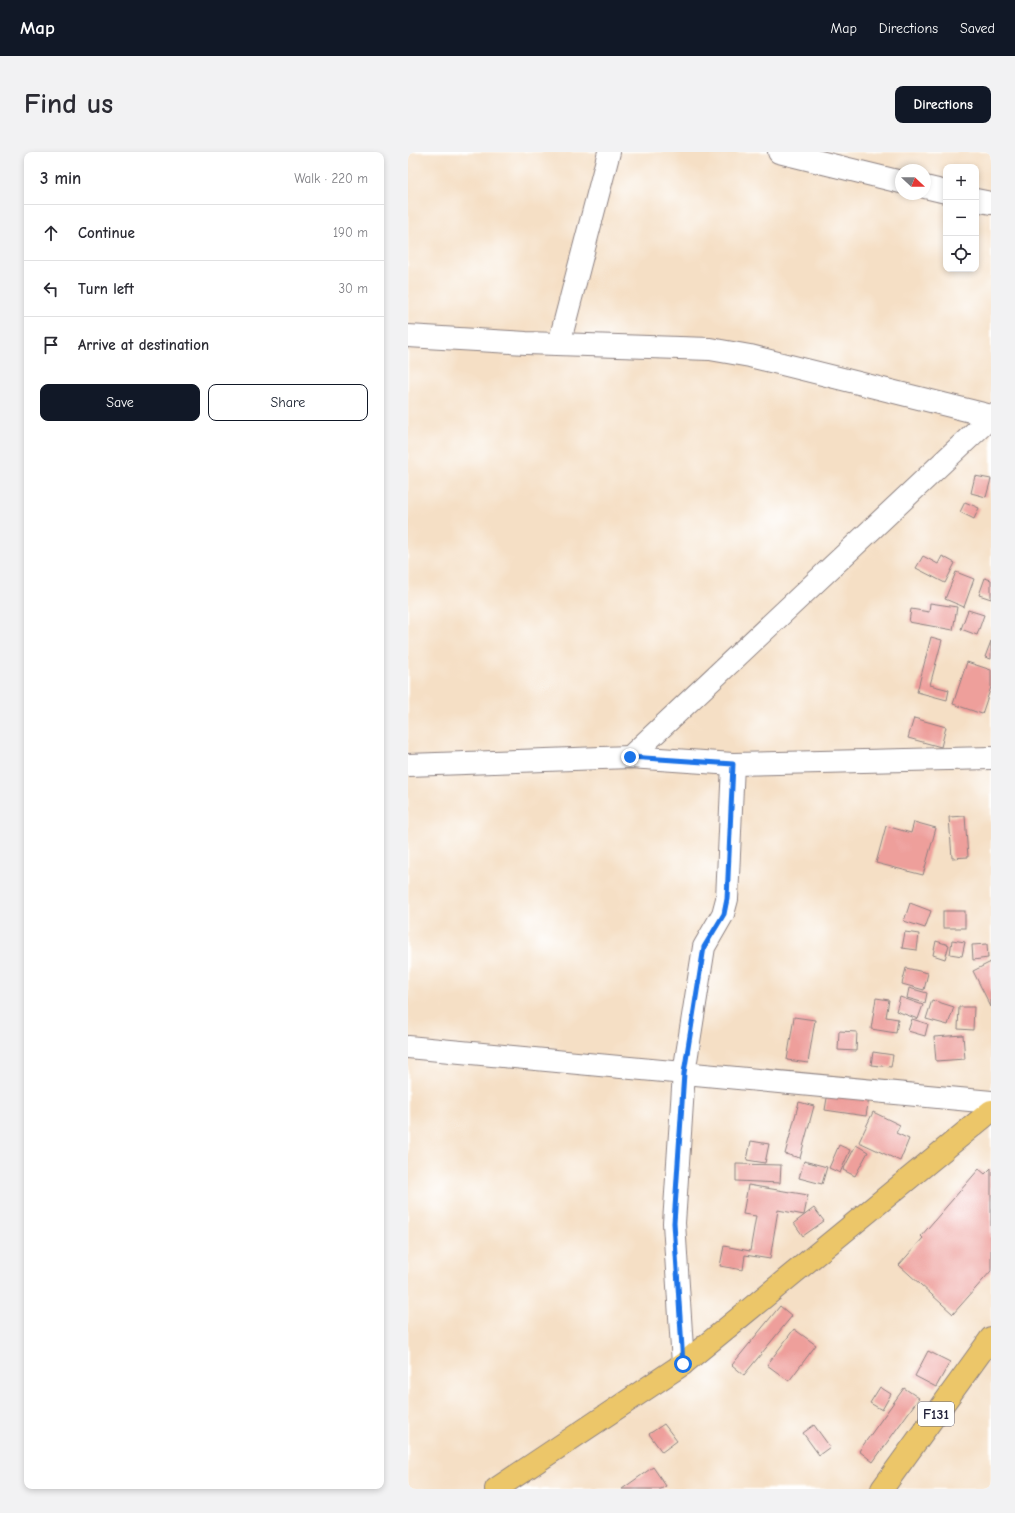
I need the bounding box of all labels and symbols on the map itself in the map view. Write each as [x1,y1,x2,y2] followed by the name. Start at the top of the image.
[895,164,931,200] north arrow
[621,748,639,766] route end
[674,1355,692,1373] route start
[918,1402,954,1426] road number: F131

